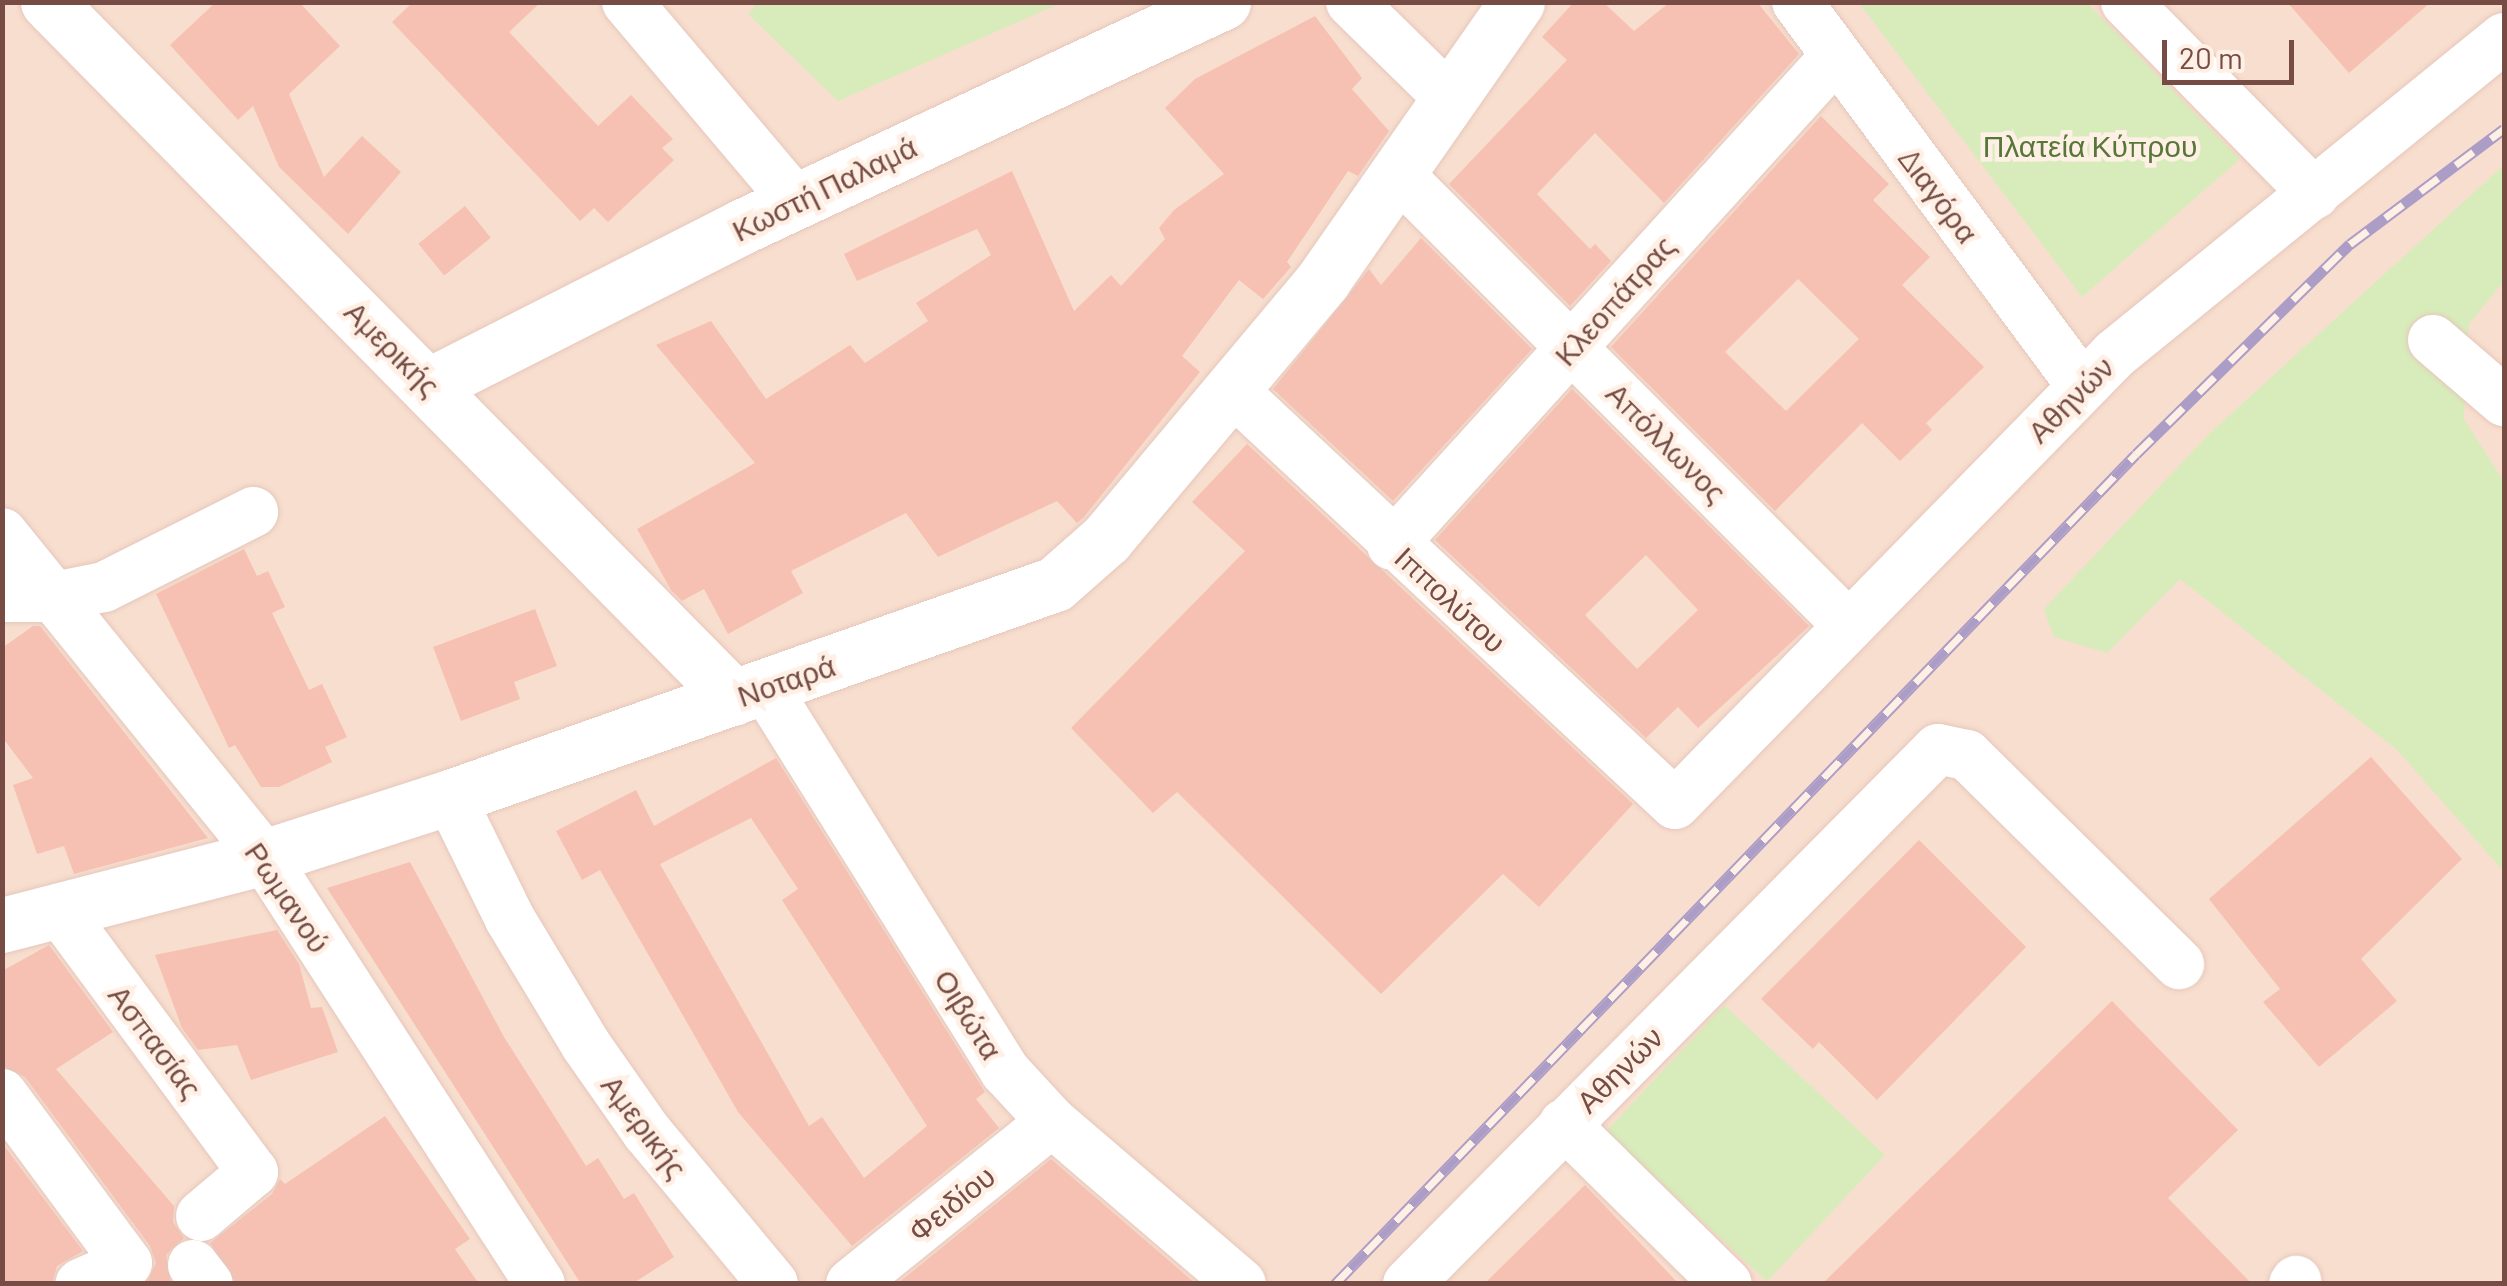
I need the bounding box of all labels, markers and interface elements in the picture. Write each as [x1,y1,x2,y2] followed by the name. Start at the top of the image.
[2167,20,2300,82] scale bar
[2179,39,2243,75] text: 20 m
[1983,127,2197,163] park label: Πλατεία Κύπρου
[726,128,922,248] street label: Κωστή Παλαμά
[1892,141,1986,249] street label: Διαγόρα
[1546,228,1682,372] street label: Κλεοπάτρας
[338,293,448,403] street label: Αμερικής
[2020,349,2120,449] street label: Αθηνών
[1600,375,1734,509] street label: Απόλλωνος
[1388,539,1514,659] street label: Ιππολύτου
[732,647,840,713] street label: Νοταρά
[238,835,338,959] street label: Ρωμανού
[927,962,1011,1066] street label: Οιβώτα
[102,977,210,1105] street label: Ασπασίας
[1569,1019,1669,1119] street label: Αθηνών
[595,1067,695,1185] street label: Αμερικής
[901,1157,1001,1249] street label: Φειδίου

